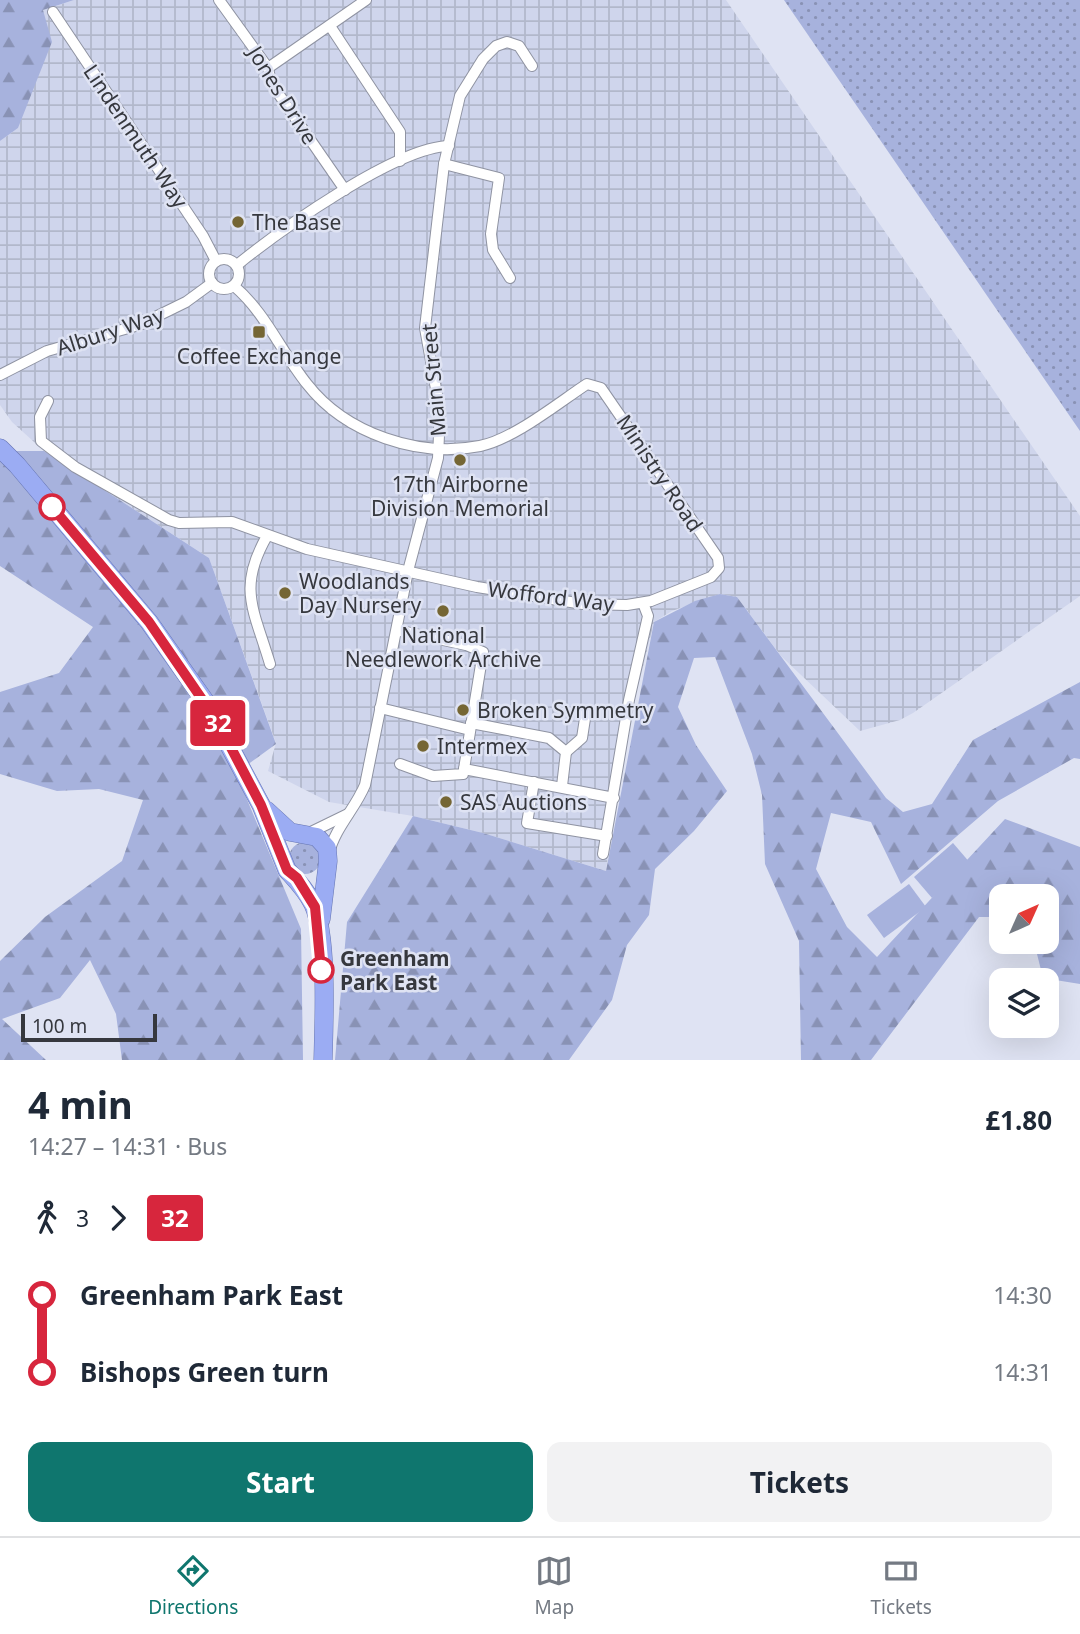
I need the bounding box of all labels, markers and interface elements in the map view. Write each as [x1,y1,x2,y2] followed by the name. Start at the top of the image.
[241,39,324,149] street label: Jones Drive
[78,59,195,213] street label: Lindenmuth Way
[252,208,341,236] place label: The Base
[230,214,246,230] marker: The Base
[53,300,167,361] street label: Albury Way
[414,322,452,438] street label: Main Street
[251,324,267,340] marker: Coffee Exchange
[177,342,341,370] place label: Coffee Exchange
[610,409,710,537] street label: Ministry Road
[452,452,468,468] marker: 17th Airborne Division Memorial
[371,470,549,522] place label: 17th Airborne Division Memorial
[39,494,65,520] unlabelled marker
[299,567,421,619] place label: Woodlands Day Nursery
[486,574,616,618] street label: Wofford Way
[277,585,293,601] marker: Woodlands Day Nursery
[435,603,451,619] marker: National Needlework Archive
[345,621,541,673] place label: National Needlework Archive
[477,696,654,724] place label: Broken Symmetry
[186,700,249,746] line badge: 32
[455,702,471,718] marker: Broken Symmetry
[204,706,232,739] text: 32
[437,732,527,760] place label: Intermex
[415,738,431,754] marker: Intermex
[460,788,587,816] place label: SAS Auctions
[438,794,454,810] marker: SAS Auctions
[989,884,1059,954] north arrow
[989,884,1059,1038] map controls
[340,944,450,996] place label: Greenham Park East
[308,957,334,983] marker: Greenham Park East
[989,968,1059,1038] button: layers
[21,1011,158,1043] scale bar
[32,1013,87,1039] text: 100 m
[28,1078,133,1130] text: 4 min
[985,1102,1052,1138] text: £1.80
[28,1130,227,1162] text: 14:27 – 14:31 · Bus
[28,1199,66,1237] icon: walk
[99,1199,137,1237] icon: forward
[161,1201,189,1234] text: 32
[76,1202,89,1234] text: 3
[80,1277,343,1313] text: Greenham Park East
[993,1279,1052,1311] text: 14:30
[80,1354,329,1390] text: Bishops Green turn
[993,1356,1052,1388] text: 14:31
[28,1442,533,1522] button: Start
[547,1442,1052,1522] button: Tickets
[148,1552,238,1620] tab: Directions
[535,1552,574,1620] tab: Map
[870,1552,932,1620] tab: Tickets

